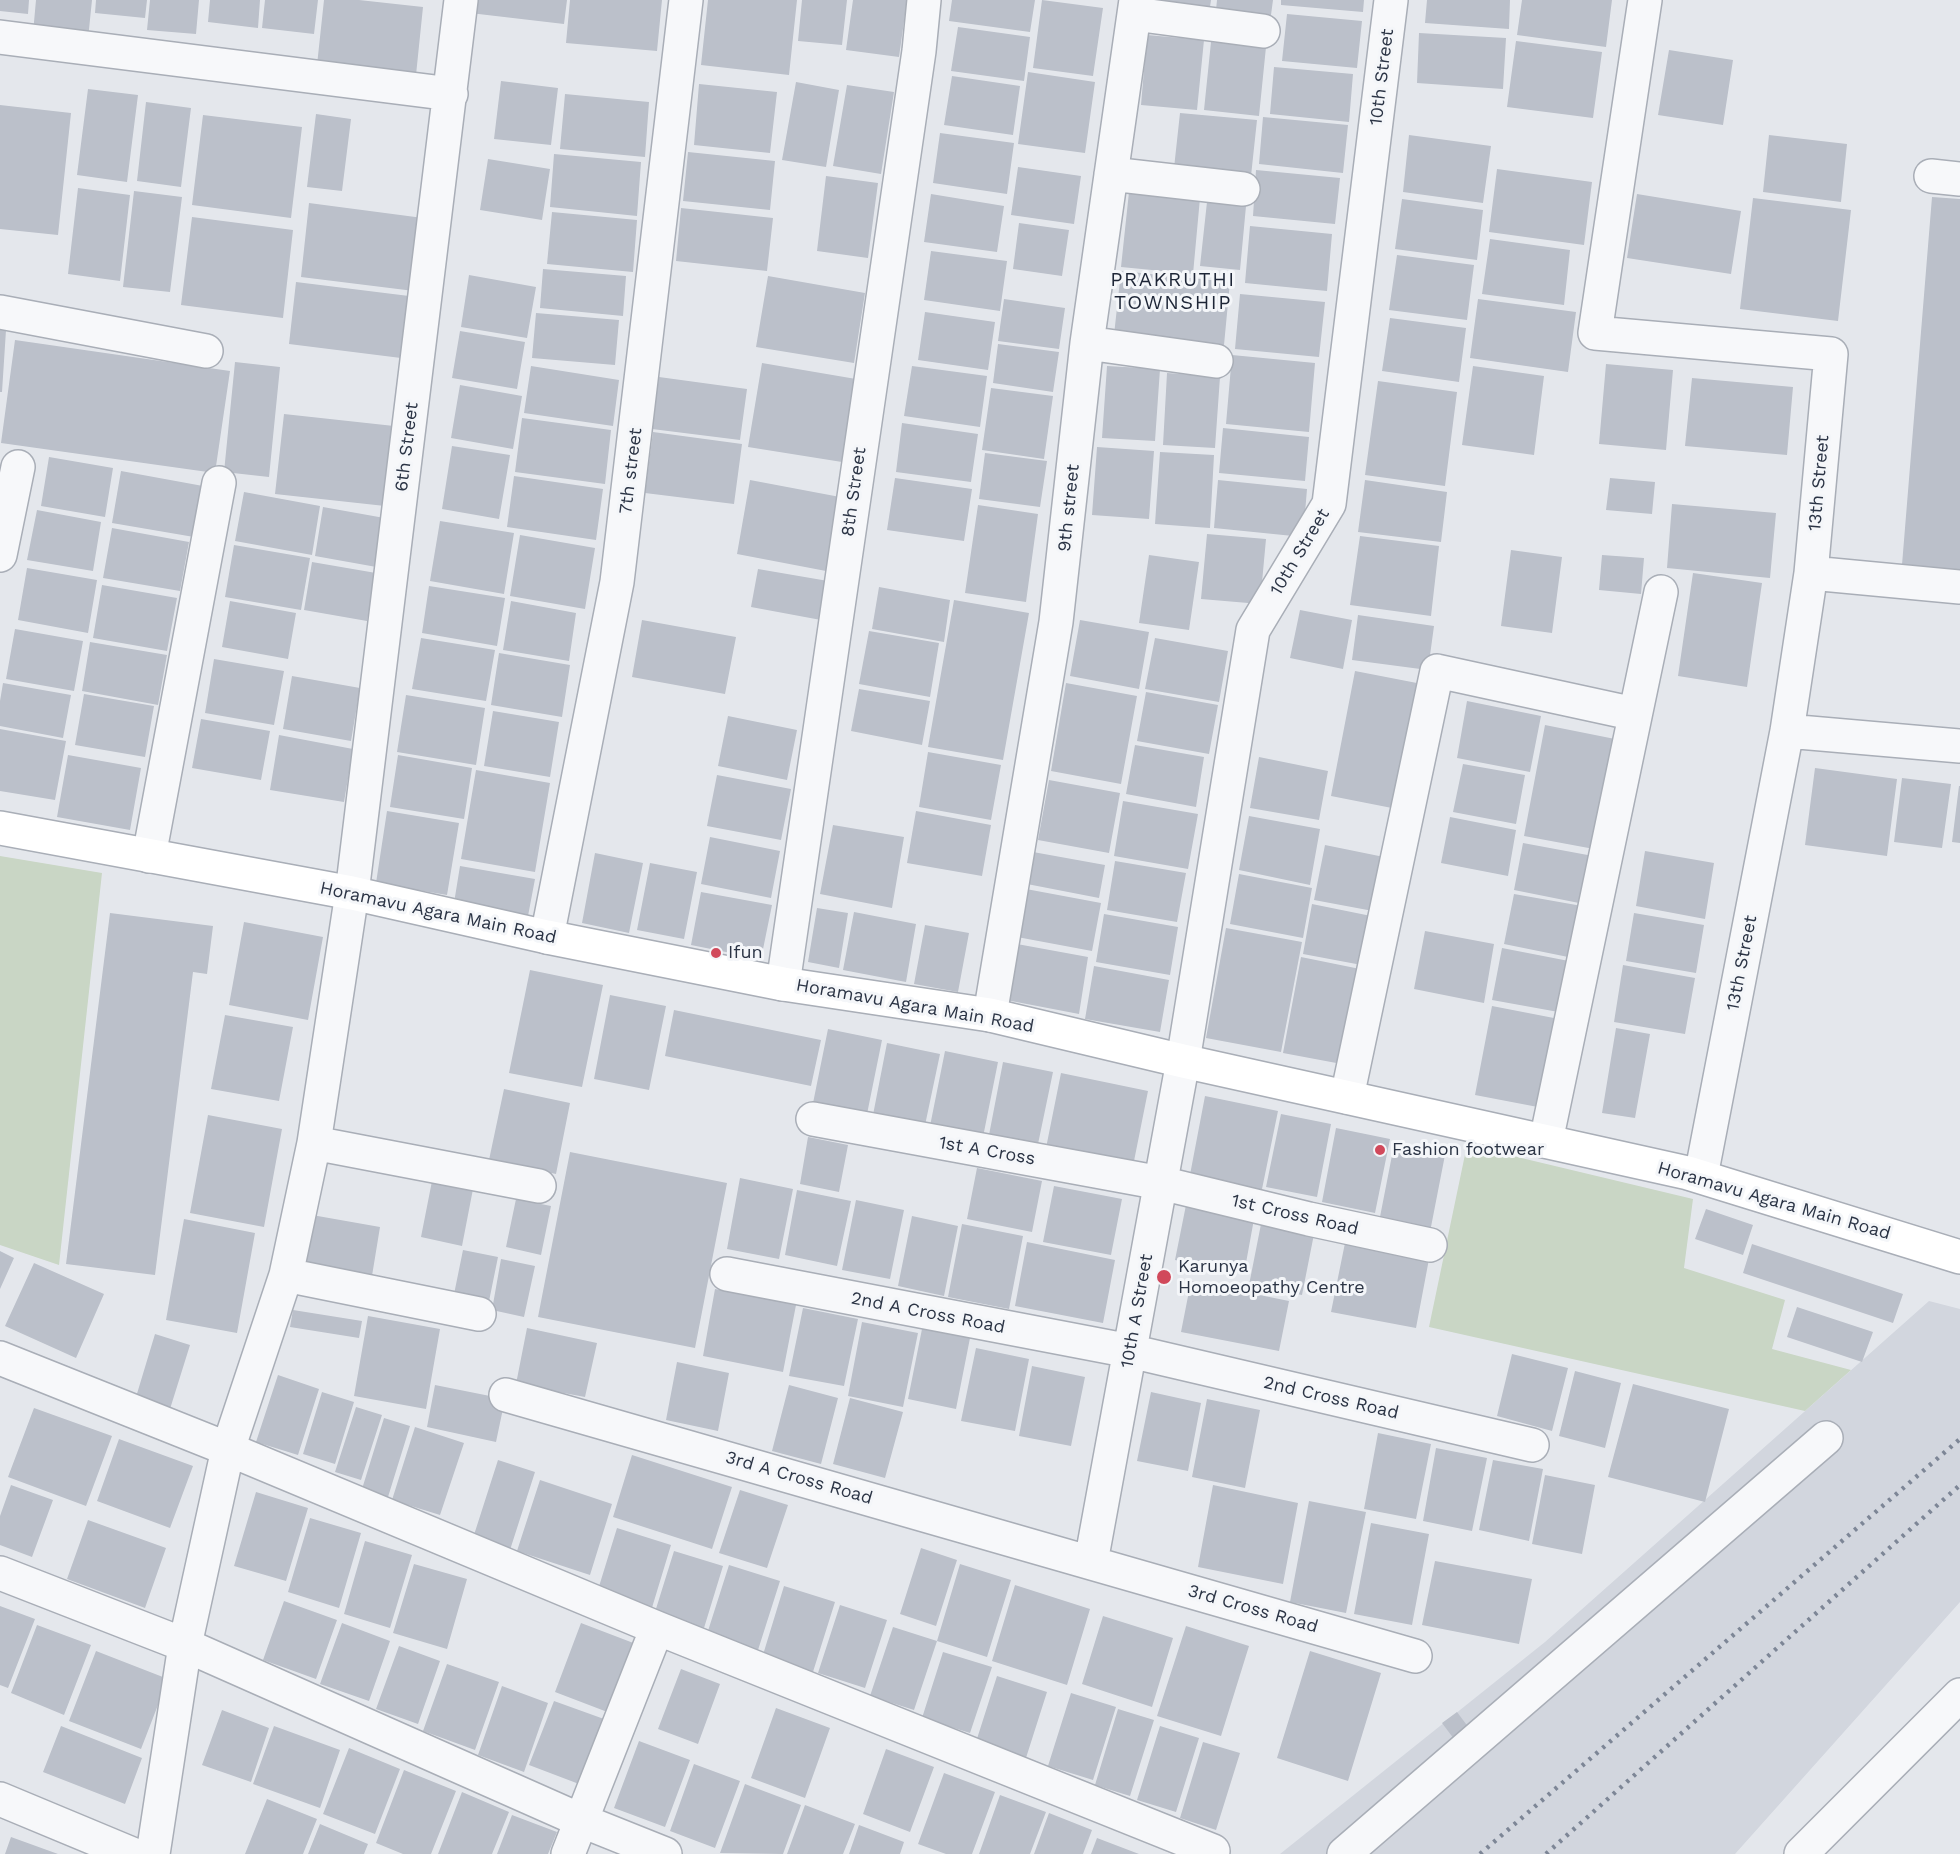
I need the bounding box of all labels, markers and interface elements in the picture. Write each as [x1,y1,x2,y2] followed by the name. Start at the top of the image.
[1365,27,1399,127] street label: 10th Street
[1110,268,1236,315] district label: PRAKRUTHI TOWNSHIP
[391,401,423,493] street label: 6th Street
[615,426,647,516] street label: 7th street
[1804,434,1834,532] street label: 13th Street
[837,446,871,538] street label: 8th Street
[1054,463,1084,553] street label: 9th street
[1266,505,1334,599] street label: 10th Street
[318,877,558,949] street label: Horamavu Agara Main Road
[1722,914,1762,1012] street label: 13th Street
[728,942,763,964] place label: Ifun
[709,946,723,960] marker: Ifun
[794,974,1036,1038] street label: Horamavu Agara Main Road
[937,1132,1037,1170] street label: 1st A Cross
[1392,1139,1544,1161] place label: Fashion footwear
[1373,1143,1387,1157] marker: Fashion footwear
[1655,1157,1893,1245] street label: Horamavu Agara Main Road
[1230,1190,1360,1240] street label: 1st Cross Road
[1116,1252,1158,1370] street label: 10th A Street
[1178,1256,1365,1298] place label: Karunya Homoeopathy Centre
[1155,1268,1173,1286] marker: Karunya Homoeopathy Centre
[849,1287,1007,1339] street label: 2nd A Cross Road
[1261,1372,1401,1424] street label: 2nd Cross Road
[723,1447,875,1509] street label: 3rd A Cross Road
[1186,1580,1320,1638] street label: 3rd Cross Road

